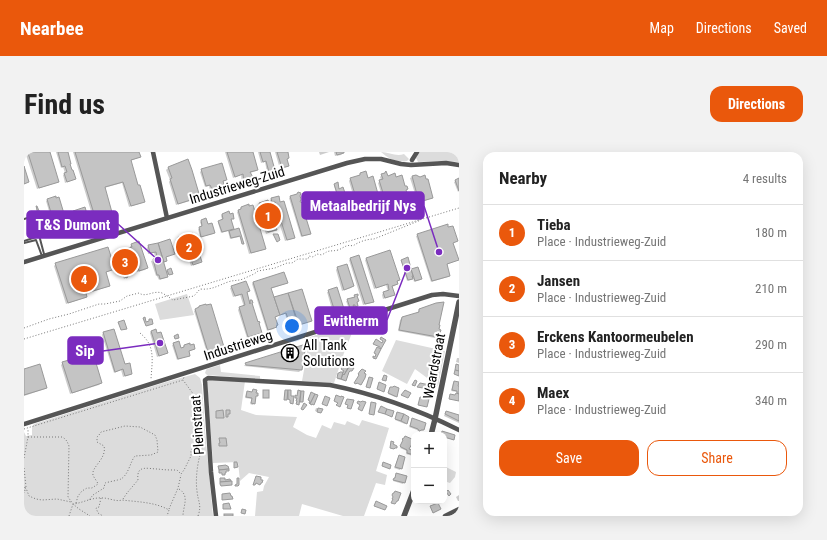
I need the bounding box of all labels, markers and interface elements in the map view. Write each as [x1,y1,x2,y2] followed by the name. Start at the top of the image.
[20,17,84,40] text: Nearbee
[650,20,674,36] text: Map
[696,20,752,36] text: Directions
[774,20,807,36] text: Saved
[710,86,803,122] button: Directions
[24,88,105,121] text: Find us
[187,163,287,207] street label: Industrieweg-Zuid
[499,168,547,188] text: Nearby
[743,171,787,186] text: 4 results
[302,192,424,219] callout: Metaalbedrijf Nys
[310,197,416,215] text: Metaalbedrijf Nys
[255,201,281,231] pin: 1
[27,211,118,238] callout: T&S Dumont
[36,216,111,234] text: T&S Dumont
[537,216,571,234] text: Tieba
[509,225,515,240] text: 1
[755,225,787,240] text: 180 m
[176,232,202,262] pin: 2
[537,234,666,249] text: Place · Industrieweg-Zuid
[112,247,138,277] pin: 3
[71,264,97,294] pin: 4
[537,272,580,290] text: Jansen
[509,281,515,296] text: 2
[755,281,787,296] text: 210 m
[537,290,666,305] text: Place · Industrieweg-Zuid
[315,307,387,334] callout: Ewitherm
[323,312,379,330] text: Ewitherm
[282,316,302,336] your location
[202,326,274,364] street label: Industrieweg
[537,328,694,346] text: Erckens Kantoormeubelen
[420,332,448,400] street label: Waardstraat
[68,337,103,364] callout: Sip
[303,337,355,369] place label: All Tank Solutions
[509,337,515,352] text: 3
[755,337,787,352] text: 290 m
[75,342,95,360] text: Sip
[280,343,300,363] building icon: All Tank Solutions
[537,346,666,361] text: Place · Industrieweg-Zuid
[537,384,569,402] text: Maex
[509,393,515,408] text: 4
[755,393,787,408] text: 340 m
[187,395,207,455] street label: Pleinstraat
[537,402,666,417] text: Place · Industrieweg-Zuid
[411,432,447,504] map controls
[411,432,447,468] button: +
[499,440,639,476] button: Save
[647,440,787,476] button: Share
[411,468,447,504] button: −

